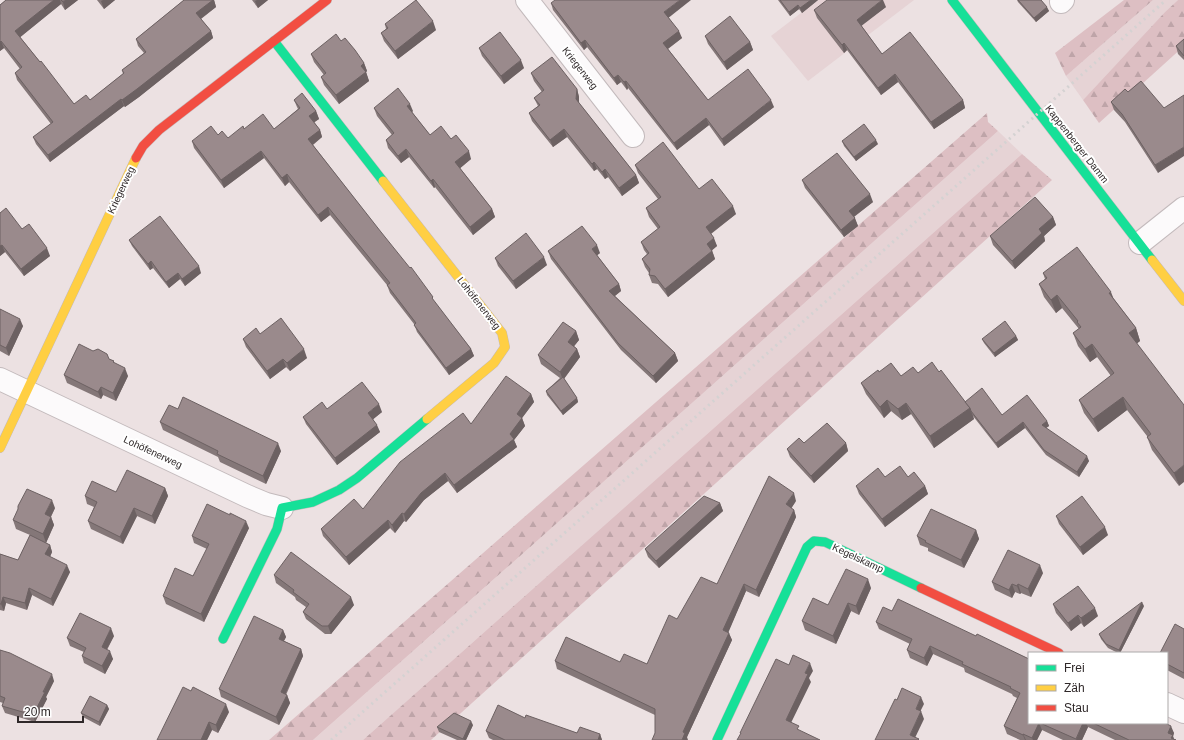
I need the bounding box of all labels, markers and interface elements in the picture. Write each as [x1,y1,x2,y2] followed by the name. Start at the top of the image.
[560,45,600,91] street label: Kriegerweg
[1043,103,1111,185] street label: Kappenberger Damm
[105,165,137,215] street label: Kriegerweg
[455,275,503,331] street label: Lohöfenerweg
[122,434,184,470] street label: Lohöfenerweg
[831,541,886,575] street label: Kegelskamp
[1028,652,1168,724] legend
[1064,661,1085,675] text: Frei
[1064,681,1085,695] text: Zäh
[18,698,83,724] scale bar
[1064,701,1089,715] text: Stau
[24,705,51,719] text: 20 m

